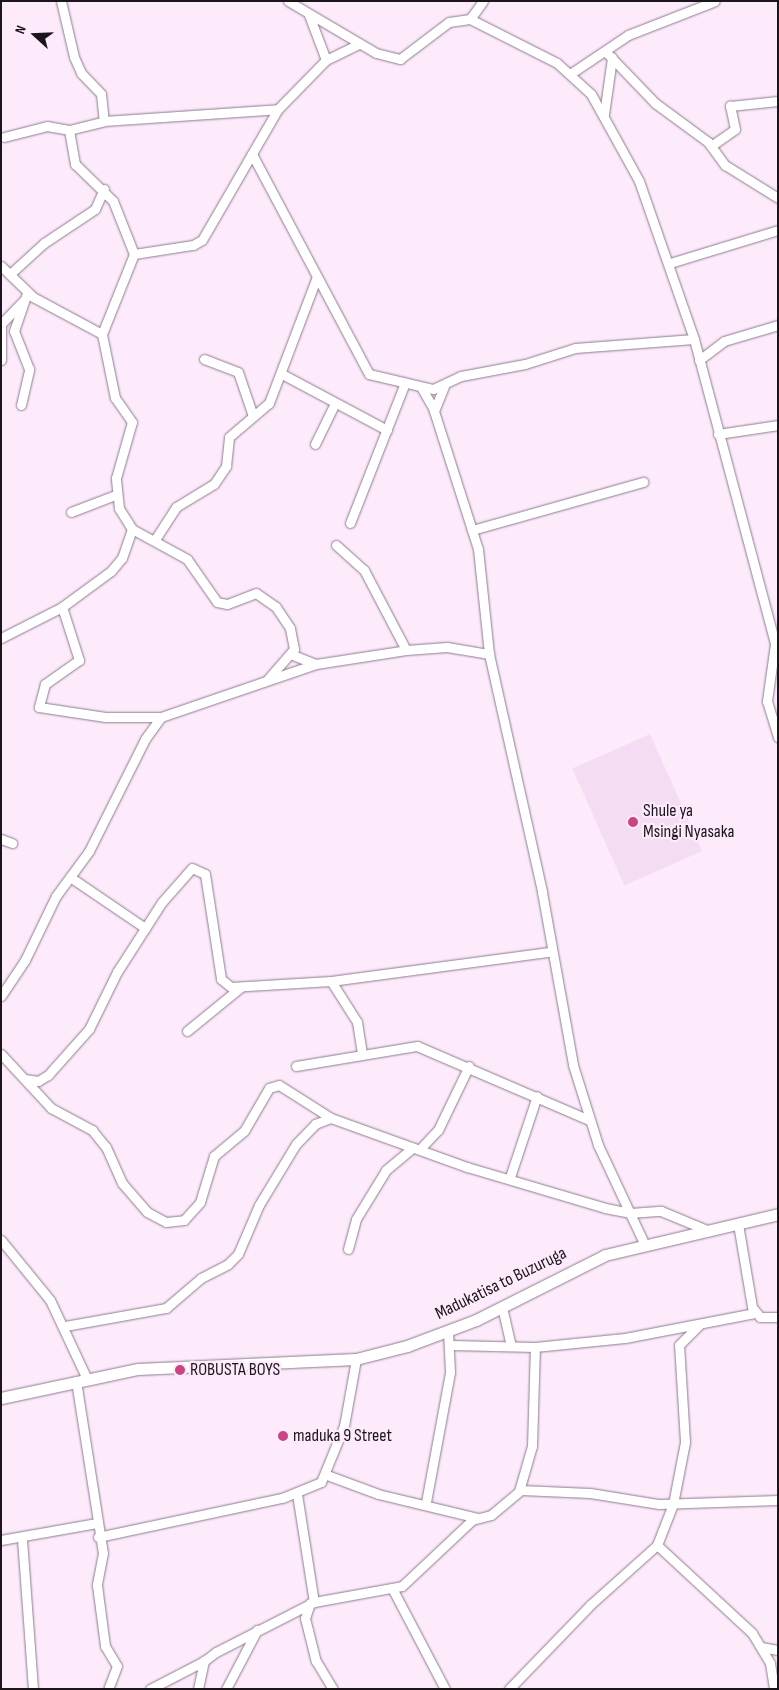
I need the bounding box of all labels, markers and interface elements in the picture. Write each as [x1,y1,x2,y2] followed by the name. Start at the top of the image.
[10,10,60,60] north arrow
[11,23,30,36] text: N
[643,801,735,844] place label: Shule ya Msingi Nyasaka
[627,816,639,828] marker: Shule ya Msingi Nyasaka
[432,1243,570,1325] street label: Madukatisa to Buzuruga
[190,1359,280,1381] place label: ROBUSTA BOYS
[174,1364,186,1376] marker: ROBUSTA BOYS
[293,1425,392,1447] place label: maduka 9 Street
[277,1430,289,1442] marker: maduka 9 Street

